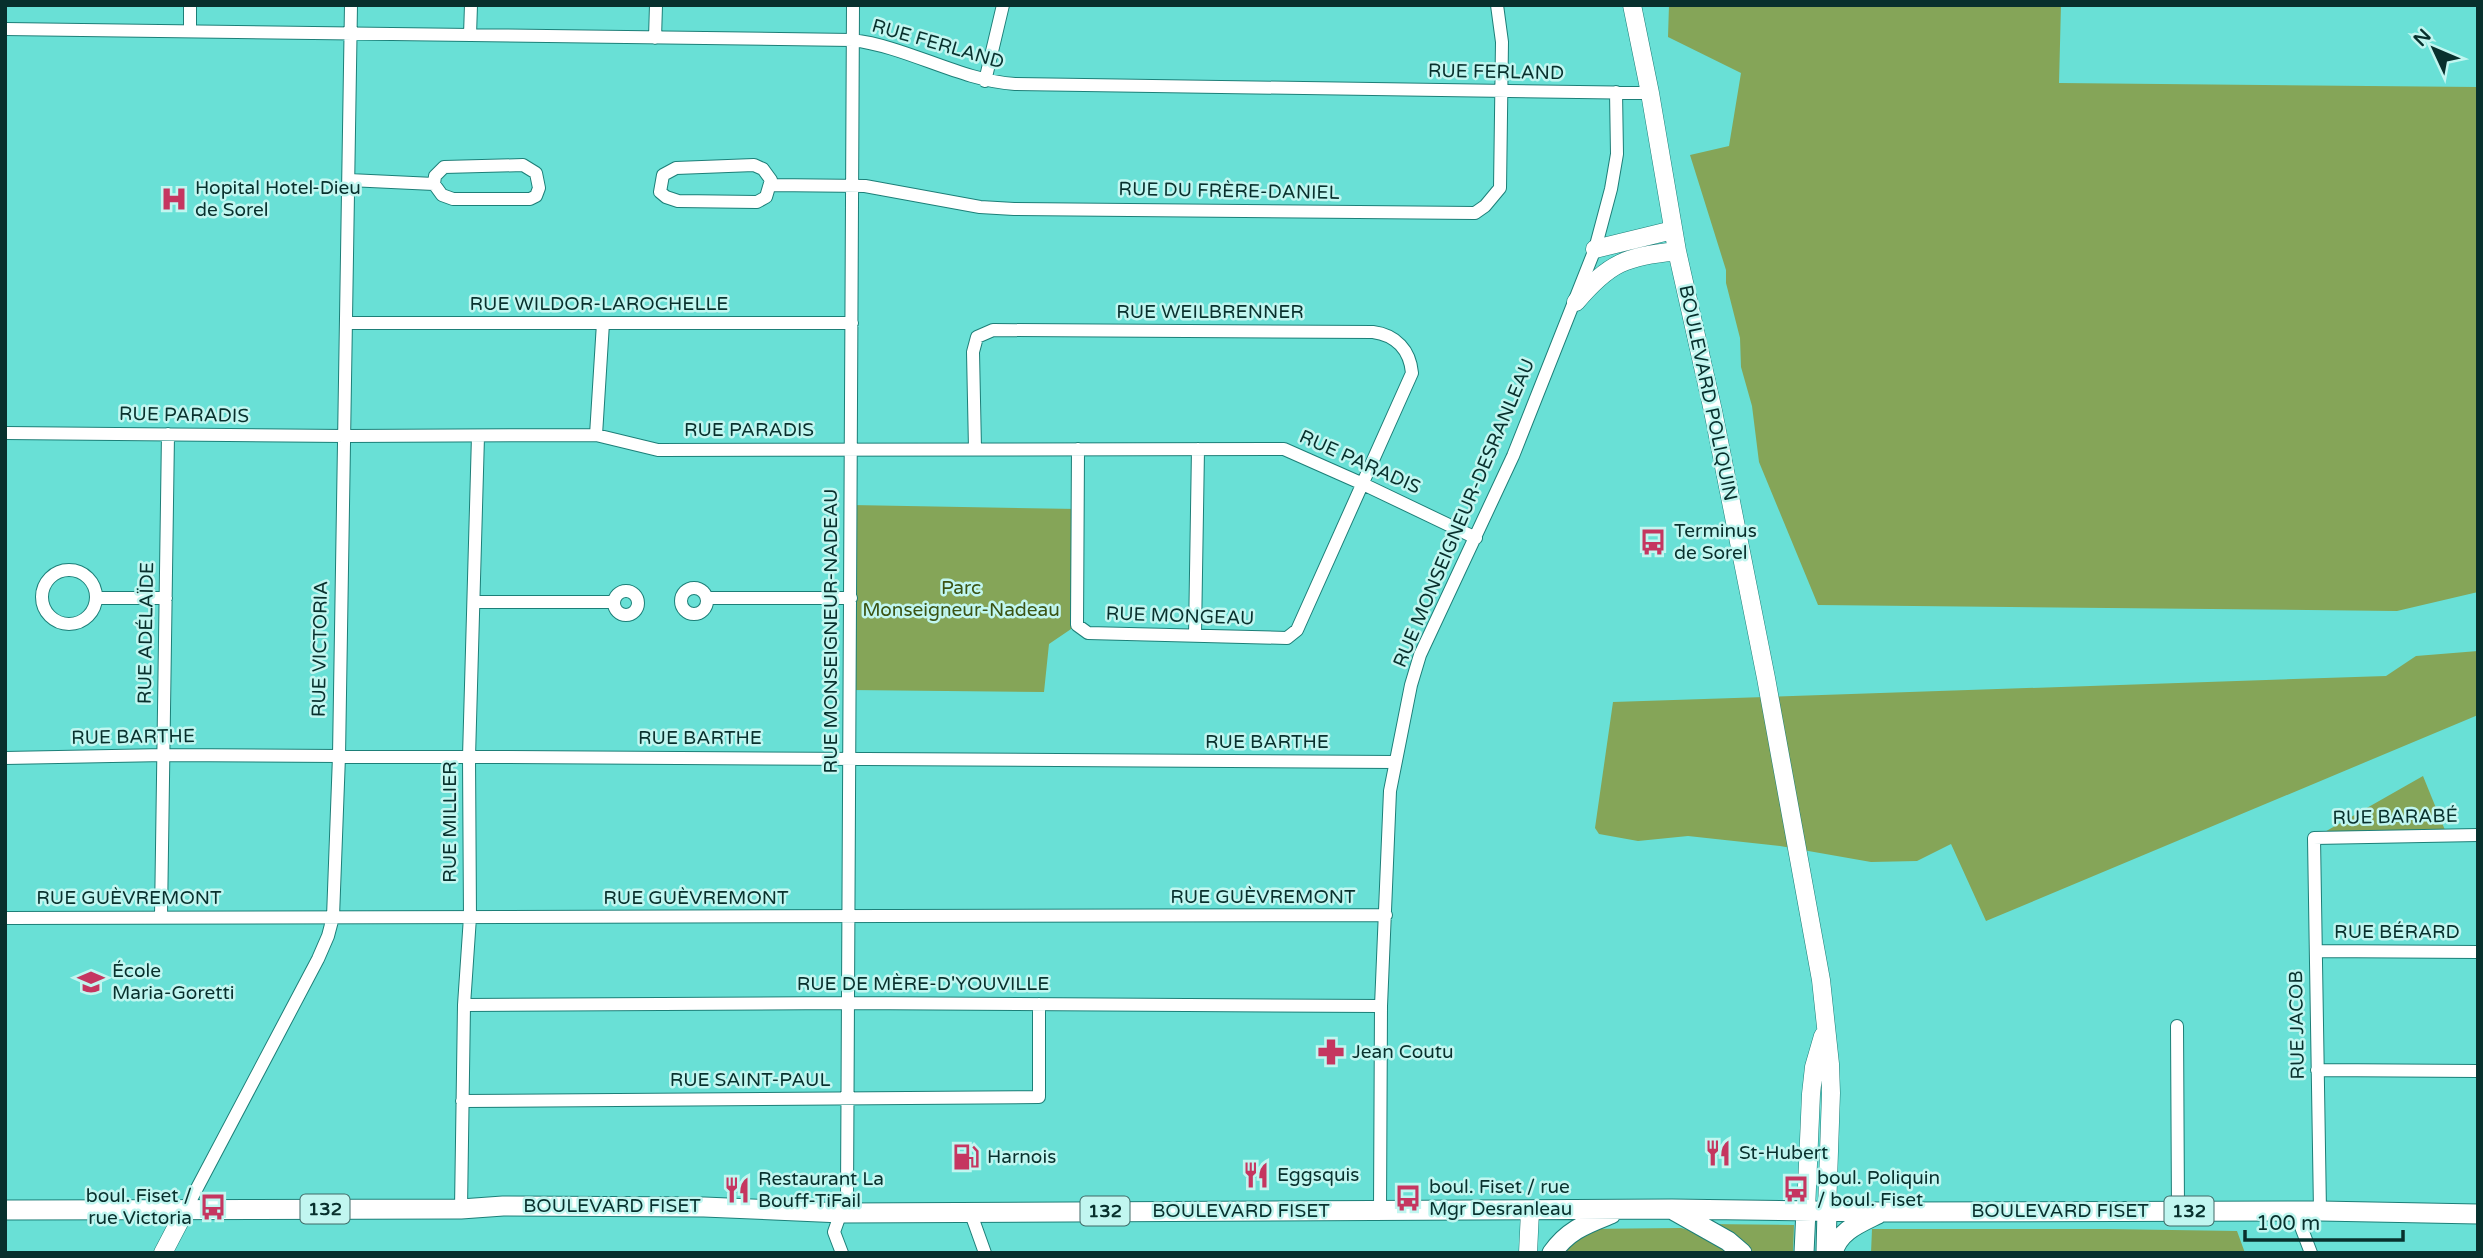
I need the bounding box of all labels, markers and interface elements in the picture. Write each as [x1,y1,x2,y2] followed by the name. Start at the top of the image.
[2399,14,2469,84] north arrow
[869,15,1007,73] street label: RUE FERLAND
[2409,25,2436,51] text: N
[1428,60,1564,84] street label: RUE FERLAND
[195,177,361,221] place label: Hopital Hotel-Dieu de Sorel
[1118,178,1340,204] street label: RUE DU FRÈRE-DANIEL
[159,184,189,214] hospital icon: Hopital Hotel-Dieu de Sorel
[1674,283,1742,503] street label: BOULEVARD POLIQUIN
[470,293,728,315] street label: RUE WILDOR-LAROCHELLE
[1116,301,1304,323] street label: RUE WEILBRENNER
[1389,355,1539,671] street label: RUE MONSEIGNEUR-DESRANLEAU
[119,403,249,427] street label: RUE PARADIS
[684,419,814,441] street label: RUE PARADIS
[1296,425,1424,499] street label: RUE PARADIS
[820,489,842,773] street label: RUE MONSEIGNEUR-NADEAU
[1674,520,1757,564] place label: Terminus de Sorel
[1638,527,1668,557] bus stop icon: Terminus de Sorel
[134,562,158,704] street label: RUE ADÉLAÏDE
[862,577,1060,621] park label: Parc Monseigneur-Nadeau
[308,581,332,717] street label: RUE VICTORIA
[1105,602,1255,630] street label: RUE MONGEAU
[71,725,195,749] street label: RUE BARTHE
[638,727,762,749] street label: RUE BARTHE
[1205,731,1329,753] street label: RUE BARTHE
[439,761,461,883] street label: RUE MILLIER
[2332,805,2458,829] street label: RUE BARABÉ
[1170,886,1356,908] street label: RUE GUÈVREMONT
[36,887,222,909] street label: RUE GUÈVREMONT
[603,887,789,909] street label: RUE GUÈVREMONT
[2334,921,2460,943] street label: RUE BÉRARD
[112,960,234,1004] place label: École Maria-Goretti
[76,967,106,997] school or university icon: École Maria-Goretti
[2285,970,2309,1080] street label: RUE JACOB
[797,973,1049,995] street label: RUE DE MÈRE-D'YOUVILLE
[1316,1037,1346,1067] pharmacy icon: Jean Coutu
[1352,1041,1454,1063] place label: Jean Coutu
[670,1069,830,1091] street label: RUE SAINT-PAUL
[1703,1138,1733,1168] restaurant icon: St-Hubert
[951,1142,981,1172] fuel station icon: Harnois
[1739,1142,1828,1164] place label: St-Hubert
[987,1146,1056,1168] place label: Harnois
[1241,1160,1271,1190] restaurant icon: Eggsquis
[1277,1164,1359,1186] place label: Eggsquis
[1817,1167,1940,1211] place label: boul. Poliquin / boul. Fiset
[758,1168,884,1212] place label: Restaurant La Bouff-TiFail
[1781,1174,1811,1204] bus stop icon: boul. Poliquin / boul. Fiset
[722,1175,752,1205] restaurant icon: Restaurant La Bouff-TiFail
[1429,1176,1572,1220] place label: boul. Fiset / rue Mgr Desranleau
[1393,1183,1423,1213] bus stop icon: boul. Fiset / rue Mgr Desranleau
[86,1185,192,1229] place label: boul. Fiset / rue Victoria
[198,1192,228,1222] bus stop icon: boul. Fiset / rue Victoria
[300,1194,350,1224] road number: 132
[523,1195,701,1217] street label: BOULEVARD FISET
[1080,1196,1130,1226] road number: 132
[2164,1196,2214,1226] road number: 132
[2245,1198,2402,1242] scale bar
[1152,1200,1330,1222] street label: BOULEVARD FISET
[1971,1200,2149,1222] street label: BOULEVARD FISET
[2256,1211,2320,1236] text: 100 m

